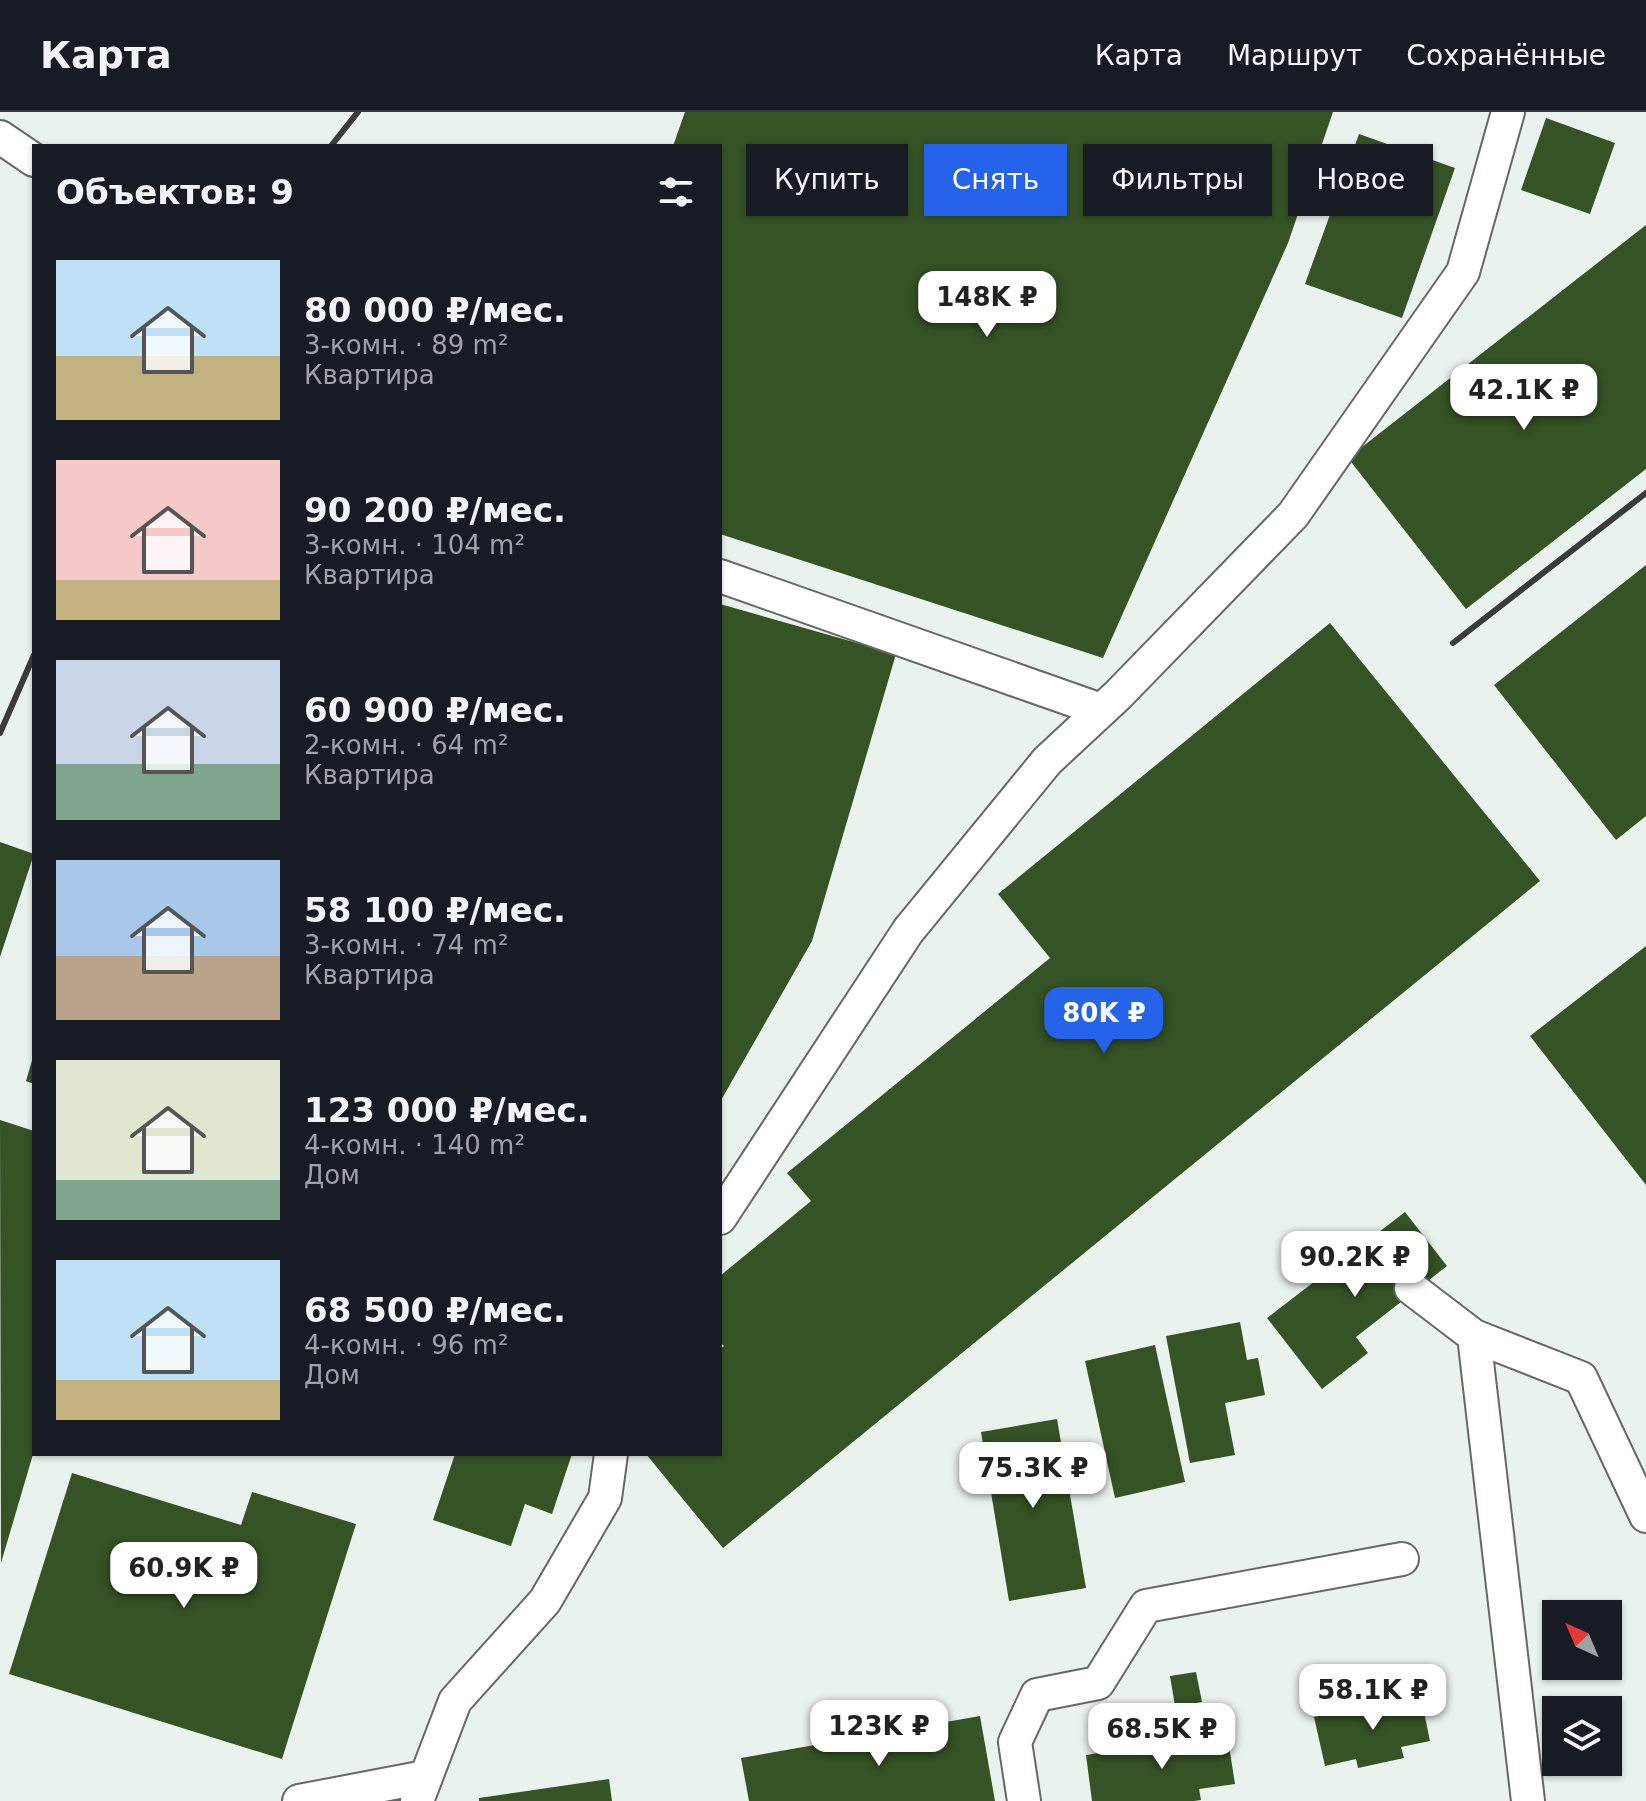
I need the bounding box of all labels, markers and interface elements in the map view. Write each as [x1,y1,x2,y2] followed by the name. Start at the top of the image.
[40,33,172,77] text: Карта
[1095,39,1183,72] text: Карта
[1227,39,1362,72] text: Маршрут
[1406,39,1606,72] text: Сохранённые
[746,144,908,216] chip: Купить
[924,144,1067,216] chip: Снять
[1083,144,1272,216] chip: Фильтры
[1288,144,1433,216] chip: Новое
[654,170,698,214] icon: filters
[56,172,294,212] text: Объектов: 9
[922,271,1052,339] pin: 148K ₽
[936,282,1038,312] text: 148K ₽
[304,290,566,330] text: 80 000 ₽/мес.
[120,292,216,388] icon: home
[304,330,508,360] text: 3-комн. · 89 m²
[304,360,435,390] text: Квартира
[1450,364,1598,432] pin: 42.1K ₽
[1468,375,1580,405] text: 42.1K ₽
[304,490,566,530] text: 90 200 ₽/мес.
[120,492,216,588] icon: home
[304,530,525,560] text: 3-комн. · 104 m²
[304,560,435,590] text: Квартира
[304,690,566,730] text: 60 900 ₽/мес.
[120,692,216,788] icon: home
[304,730,508,760] text: 2-комн. · 64 m²
[304,760,435,790] text: Квартира
[304,890,566,930] text: 58 100 ₽/мес.
[120,892,216,988] icon: home
[304,930,508,960] text: 3-комн. · 74 m²
[304,960,435,990] text: Квартира
[1048,987,1160,1055] pin: 80K ₽
[1062,998,1146,1028] text: 80K ₽
[304,1090,590,1130] text: 123 000 ₽/мес.
[120,1092,216,1188] icon: home
[304,1130,525,1160] text: 4-комн. · 140 m²
[304,1160,360,1190] text: Дом
[1281,1231,1429,1299] pin: 90.2K ₽
[1299,1242,1411,1272] text: 90.2K ₽
[304,1290,566,1330] text: 68 500 ₽/мес.
[120,1292,216,1388] icon: home
[304,1330,508,1360] text: 4-комн. · 96 m²
[304,1360,360,1390] text: Дом
[959,1442,1107,1510] pin: 75.3K ₽
[977,1453,1089,1483] text: 75.3K ₽
[110,1542,258,1610] pin: 60.9K ₽
[128,1553,240,1583] text: 60.9K ₽
[1542,1600,1622,1680] north arrow
[1542,1600,1622,1776] map controls
[1299,1664,1447,1732] pin: 58.1K ₽
[1317,1675,1429,1705] text: 58.1K ₽
[1542,1696,1622,1776] button: layers
[814,1700,944,1768] pin: 123K ₽
[1088,1703,1236,1771] pin: 68.5K ₽
[828,1711,930,1741] text: 123K ₽
[1106,1714,1218,1744] text: 68.5K ₽

